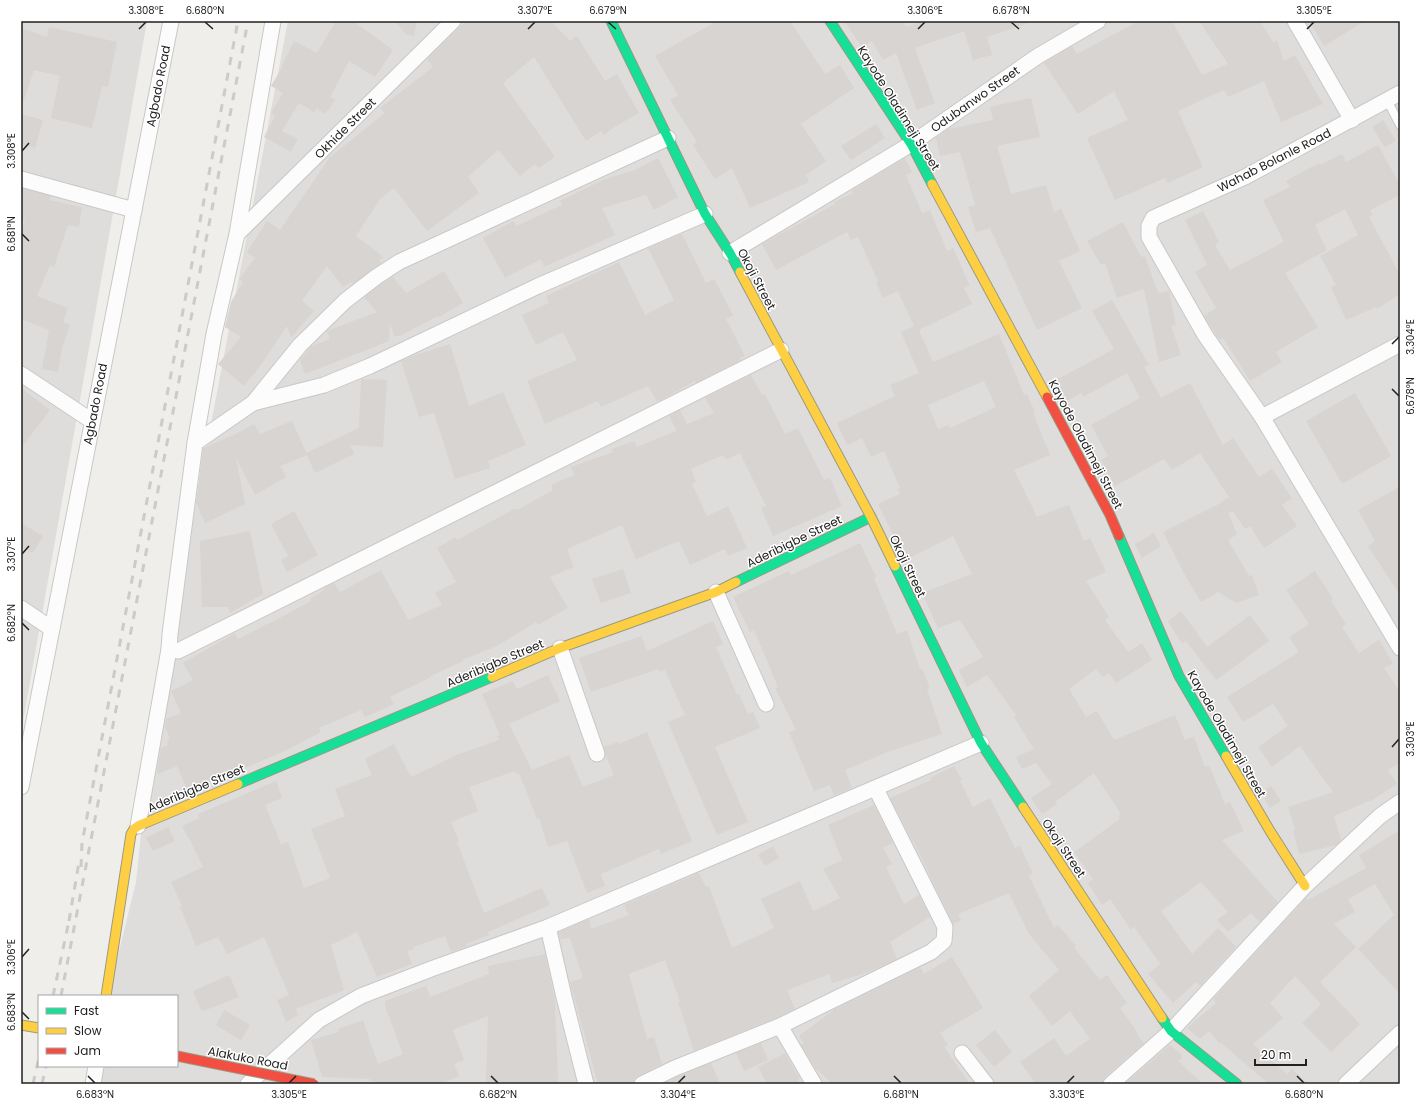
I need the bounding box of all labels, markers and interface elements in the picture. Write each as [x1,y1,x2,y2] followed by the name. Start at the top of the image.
[128,3,164,18] text: 3.308°E
[186,3,224,18] text: 6.680°N
[518,3,552,18] text: 3.307°E
[589,3,627,18] text: 6.679°N
[907,3,943,18] text: 3.306°E
[992,3,1030,18] text: 6.678°N
[1296,3,1332,18] text: 3.305°E
[854,42,944,174] street label: Kayode Oladimeji Street
[142,44,174,128] street label: Agbado Road
[927,62,1023,136] street label: Odubanwo Street
[311,94,379,162] street label: Okhide Street
[1214,124,1334,196] street label: Wahab Bolanle Road
[4,133,19,169] text: 3.308°E
[4,216,19,252] text: 6.681°N
[734,245,780,313] street label: Okoji Street
[1403,319,1418,355] text: 3.304°E
[79,362,111,446] street label: Agbado Road
[1045,376,1127,512] street label: Kayode Oladimeji Street
[1403,377,1418,415] text: 6.678°N
[743,511,845,571] street label: Aderibigbe Street
[886,532,930,600] street label: Okoji Street
[4,537,19,571] text: 3.307°E
[4,604,19,642] text: 6.682°N
[444,635,546,691] street label: Aderibigbe Street
[1184,667,1270,801] street label: Kayode Oladimeji Street
[1403,721,1418,757] text: 3.303°E
[145,760,247,816] street label: Aderibigbe Street
[1038,815,1090,881] street label: Okoji Street
[4,939,19,975] text: 3.306°E
[4,993,19,1031] text: 6.683°N
[38,995,178,1067] legend
[74,1002,99,1019] text: Fast
[74,1022,102,1039] text: Slow
[1255,1041,1306,1067] scale bar
[74,1042,101,1059] text: Jam
[206,1042,290,1074] street label: Alakuko Road
[1261,1046,1291,1063] text: 20 m
[76,1087,114,1102] text: 6.683°N
[271,1087,307,1102] text: 3.305°E
[479,1087,517,1102] text: 6.682°N
[660,1087,696,1102] text: 3.304°E
[883,1087,919,1102] text: 6.681°N
[1049,1087,1085,1102] text: 3.303°E
[1285,1087,1323,1102] text: 6.680°N

